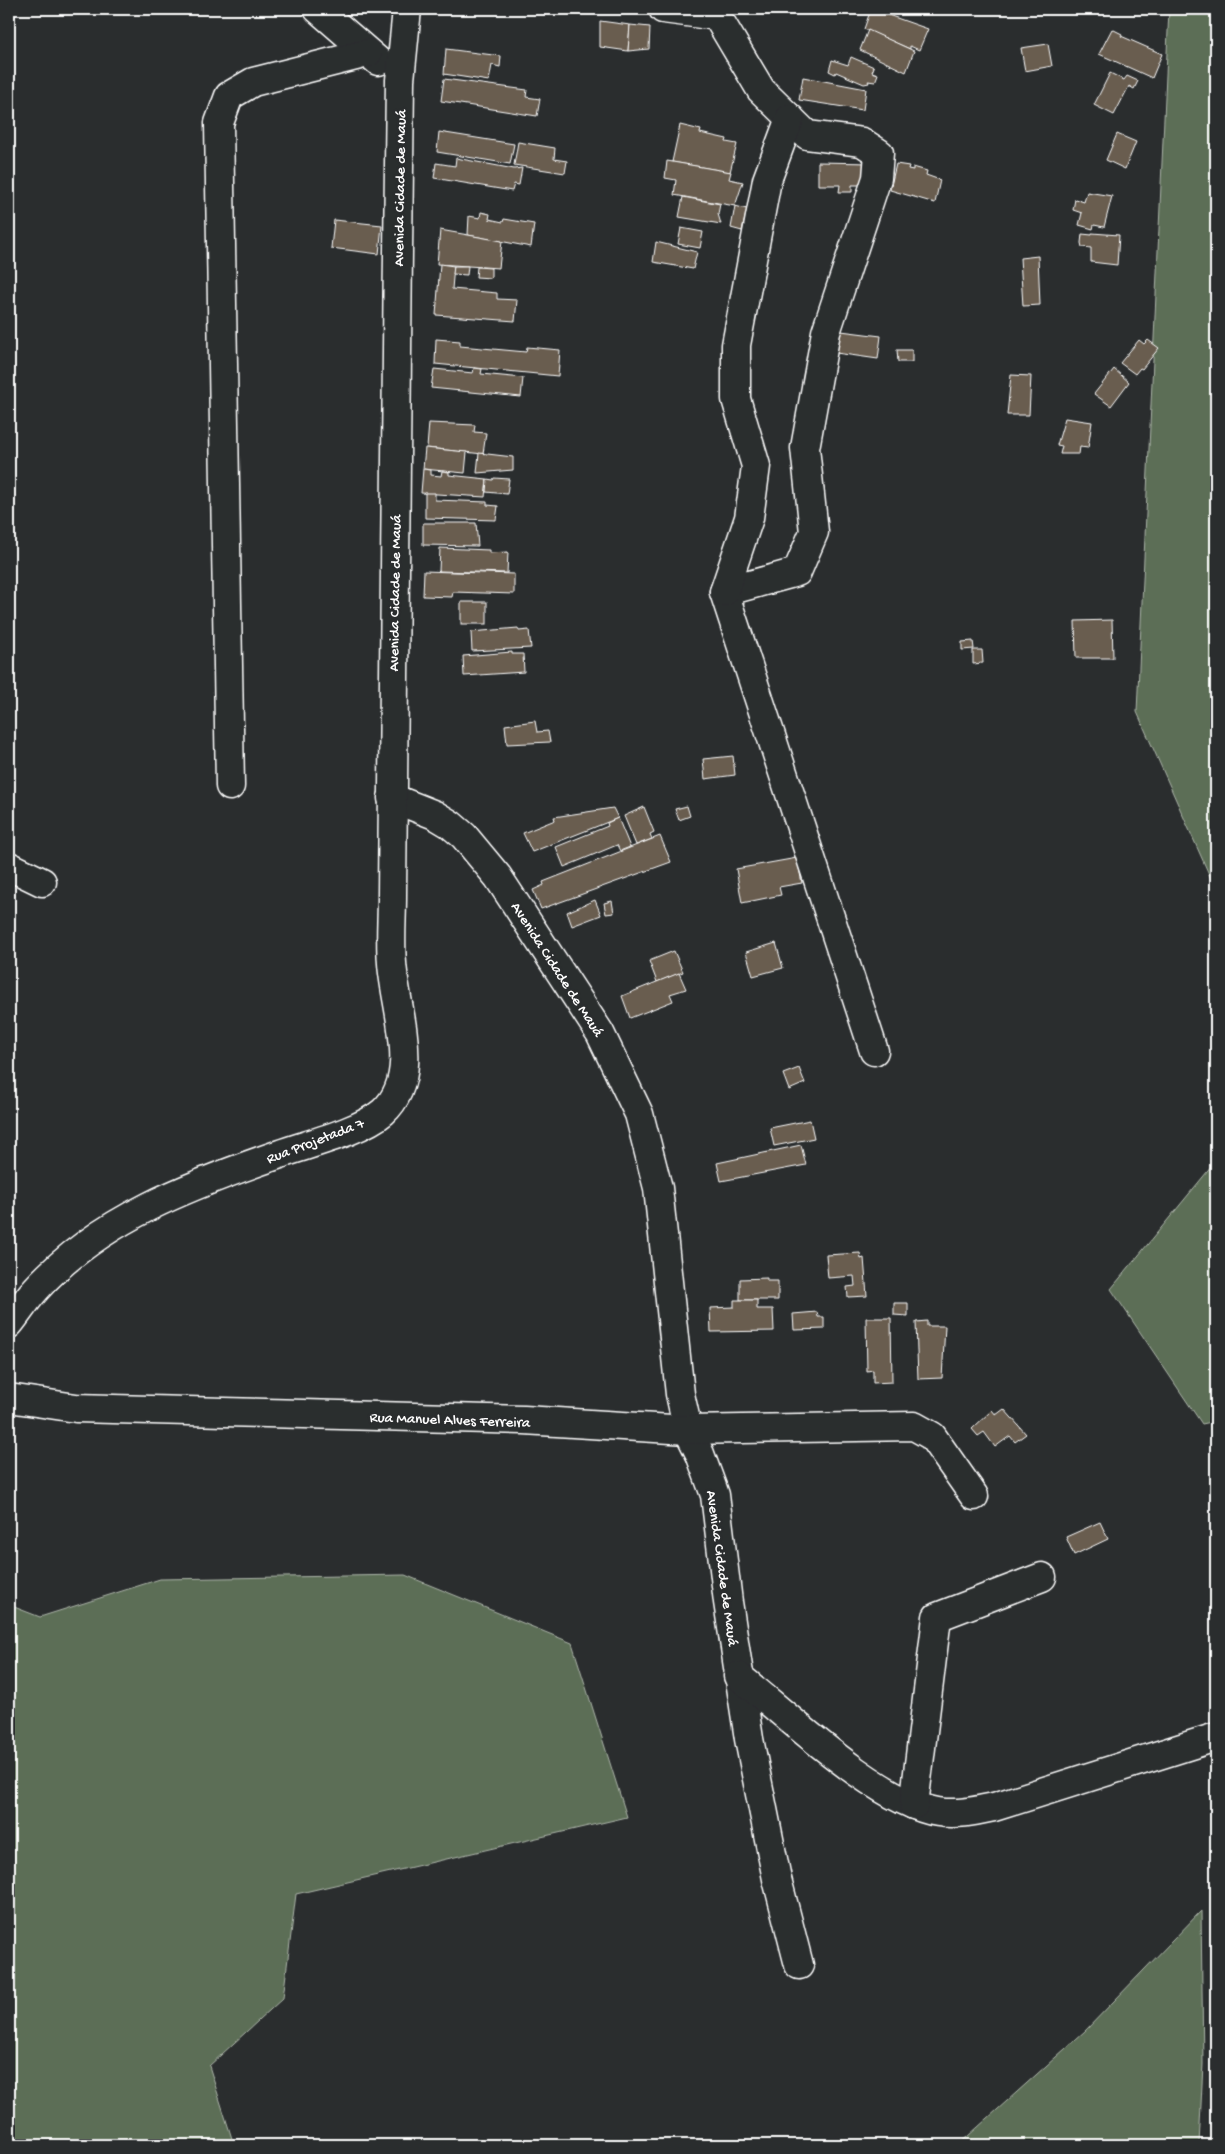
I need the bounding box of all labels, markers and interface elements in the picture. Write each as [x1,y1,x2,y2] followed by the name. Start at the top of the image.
[391,109,411,267] street label: Avenida Cidade de Mauá
[386,514,406,672] street label: Avenida Cidade de Mauá
[506,899,607,1041] street label: Avenida Cidade de Mauá
[264,1115,368,1169] street label: Rua Projetada 7
[369,1409,531,1433] street label: Rua Manuel Alves Ferreira
[701,1489,741,1648] street label: Avenida Cidade de Mauá

